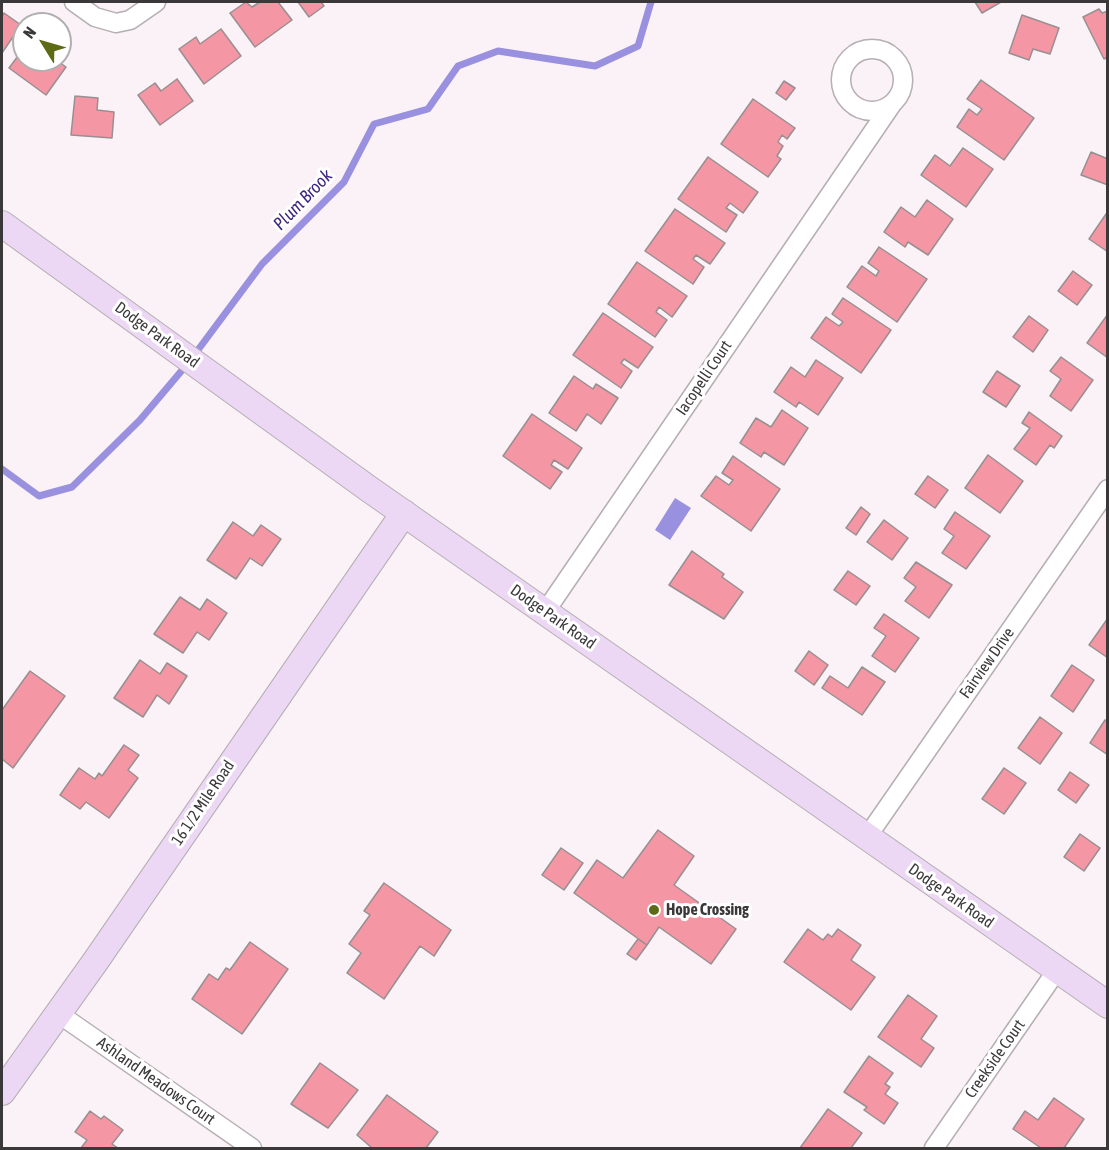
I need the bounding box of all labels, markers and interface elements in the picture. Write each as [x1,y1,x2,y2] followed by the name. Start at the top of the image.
[12,12,72,72] north arrow
[19,23,39,42] text: N
[269,165,337,235] water label: Plum Brook
[111,298,203,372] street label: Dodge Park Road
[672,337,736,419] street label: Iacopelli Court
[507,581,599,653] street label: Dodge Park Road
[956,624,1018,702] street label: Fairview Drive
[168,757,238,849] street label: 16 1/2 Mile Road
[905,860,997,932] street label: Dodge Park Road
[666,900,749,920] place label: Hope Crossing
[647,903,661,917] marker: Hope Crossing
[961,1016,1029,1102] street label: Creekside Court
[93,1033,219,1129] street label: Ashland Meadows Court

